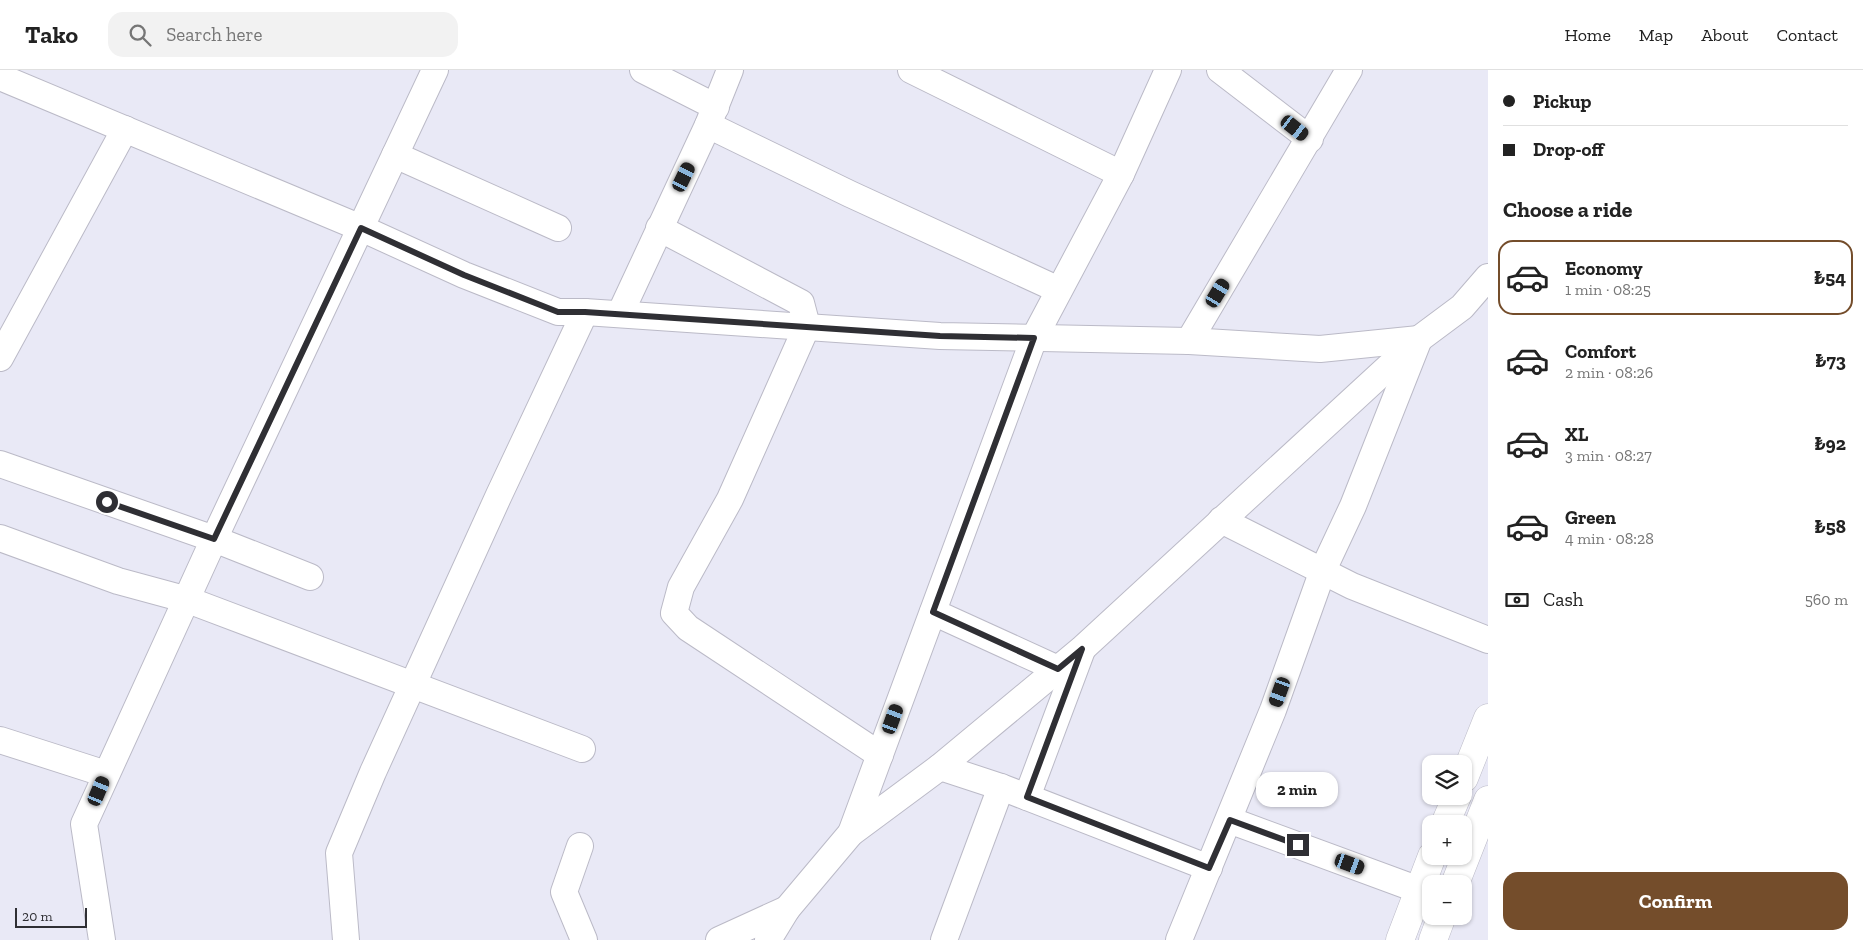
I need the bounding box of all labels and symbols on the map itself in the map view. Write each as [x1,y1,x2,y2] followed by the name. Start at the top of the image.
[1278,113,1311,143] car
[670,160,697,194] car
[1203,276,1232,310] car
[96,491,118,513] route start
[1267,675,1292,709] car
[880,702,905,736] car
[1257,772,1339,808] callout: 2 min
[86,774,111,808] car
[1287,834,1309,856] route end
[1333,852,1366,876] car
[15,905,88,928] scale bar

